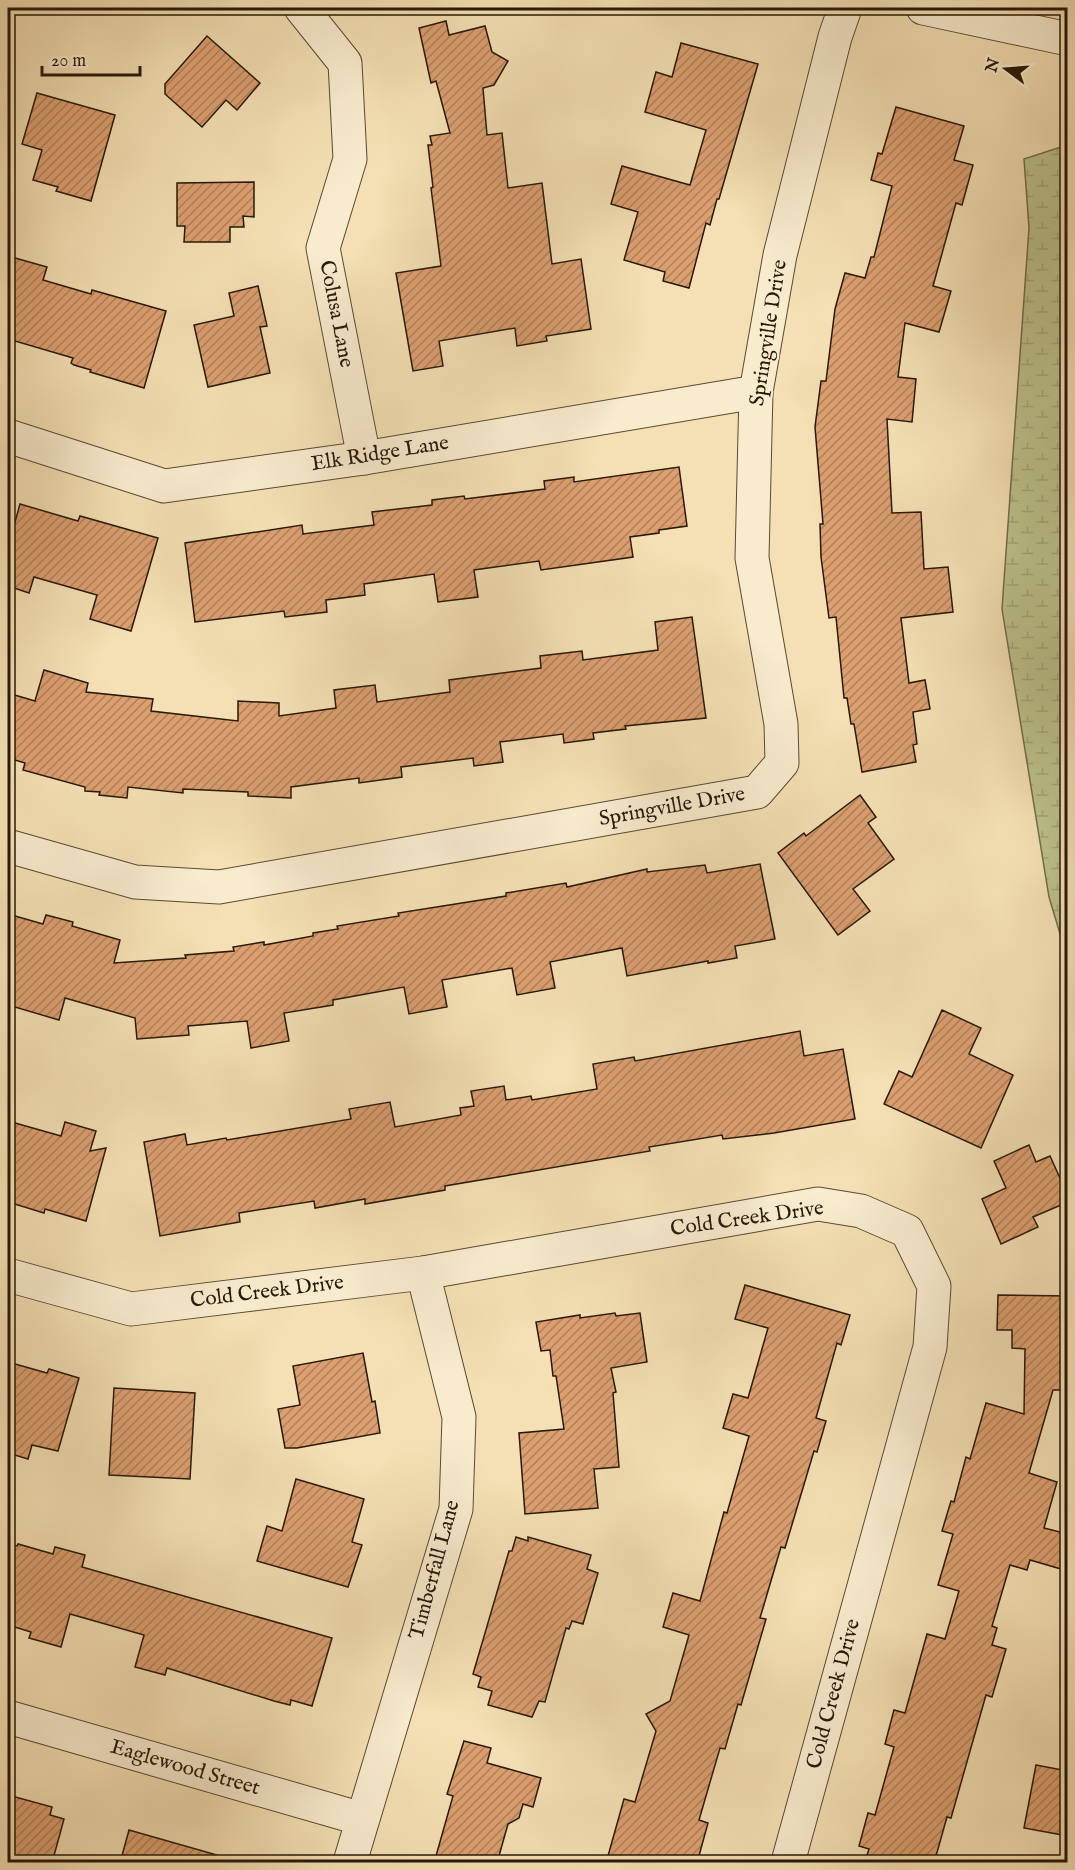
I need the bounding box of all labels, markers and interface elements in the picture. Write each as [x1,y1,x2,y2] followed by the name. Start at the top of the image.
[42,39,140,77] scale bar
[976,39,1036,99] north arrow
[51,50,86,73] text: 20 m
[982,56,1005,76] text: N
[312,258,360,370] street label: Colusa Lane
[744,258,794,408] street label: Springville Drive
[309,430,451,478] street label: Elk Ridge Lane
[597,781,747,833] street label: Springville Drive
[669,1195,826,1243] street label: Cold Creek Drive
[189,1269,346,1315] street label: Cold Creek Drive
[403,1497,467,1643] street label: Timberfall Lane
[801,1616,867,1772] street label: Cold Creek Drive
[107,1734,263,1802] street label: Eaglewood Street

